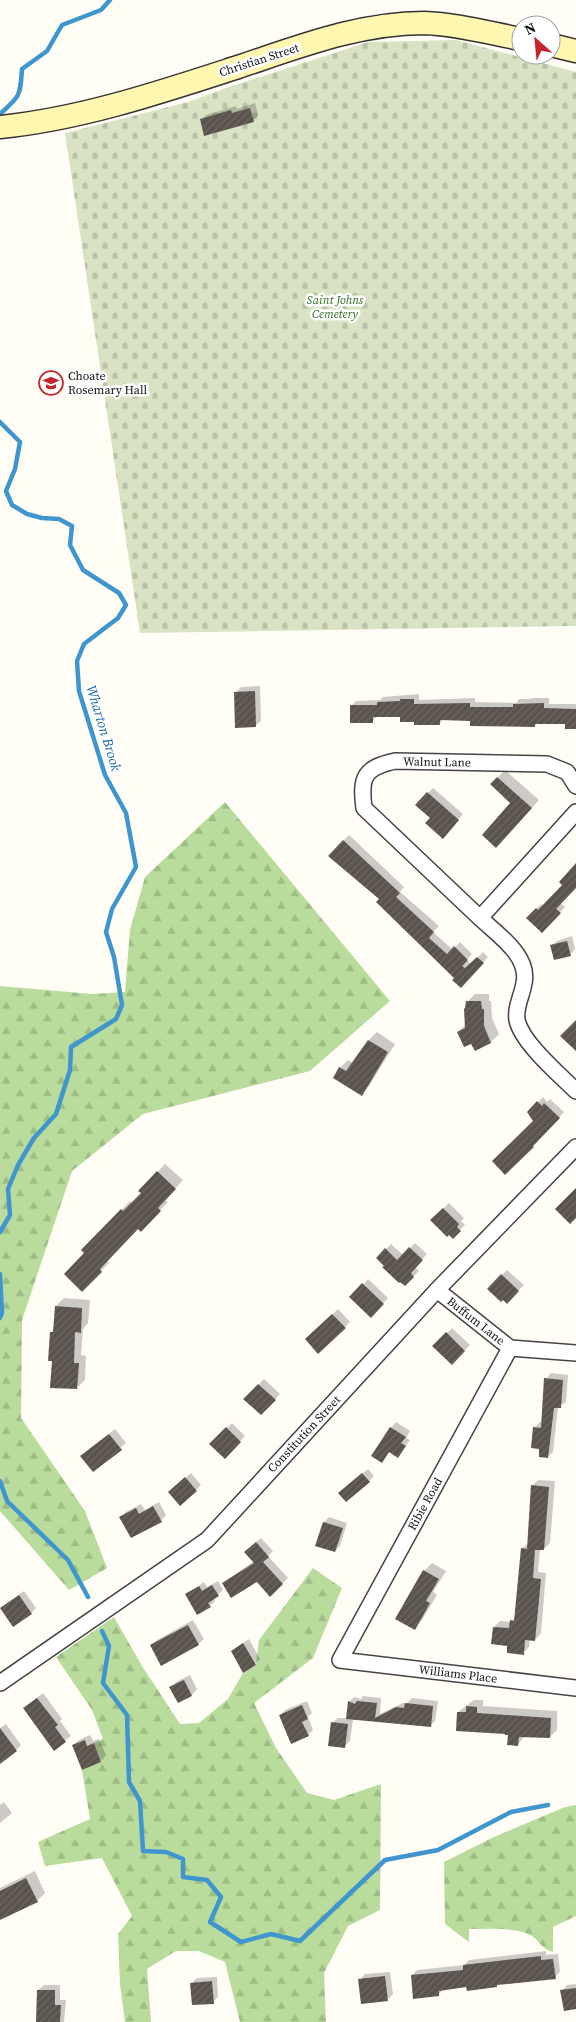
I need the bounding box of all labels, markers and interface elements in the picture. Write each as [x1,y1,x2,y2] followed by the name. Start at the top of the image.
[511,15,561,65] north arrow
[521,17,539,40] text: N
[217,39,301,80] street label: Christian Street
[307,292,364,322] park label: Saint Johns Cemetery
[68,368,148,398] place label: Choate Rosemary Hall
[38,370,64,396] school or university icon: Choate Rosemary Hall
[81,683,127,774] water label: Wharton Brook
[403,753,471,771] street label: Walnut Lane
[444,1293,508,1349] street label: Buffum Lane
[264,1392,344,1476] street label: Constitution Street
[404,1475,446,1533] street label: Ribie Road
[418,1661,498,1687] street label: Williams Place

